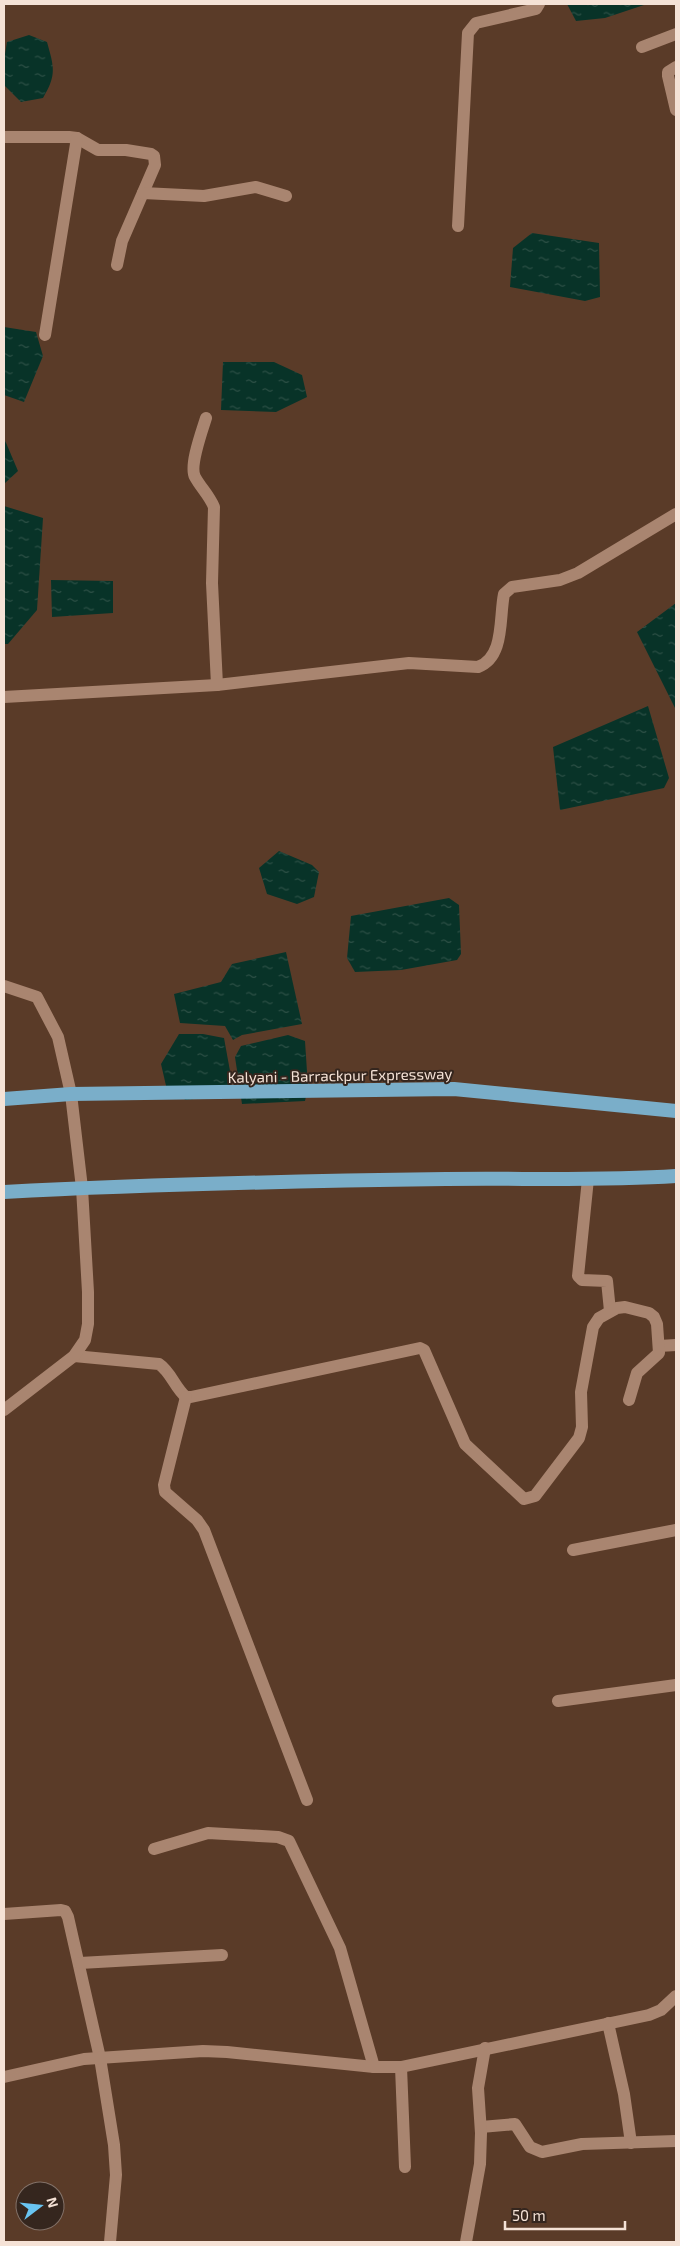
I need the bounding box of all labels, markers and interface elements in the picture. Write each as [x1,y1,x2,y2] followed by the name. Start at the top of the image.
[227,1064,453,1086] street label: Kalyani - Barrackpur Expressway
[15,2181,65,2231] north arrow
[43,2195,63,2209] text: N
[505,2198,625,2230] scale bar
[512,2206,546,2224] text: 50 m

